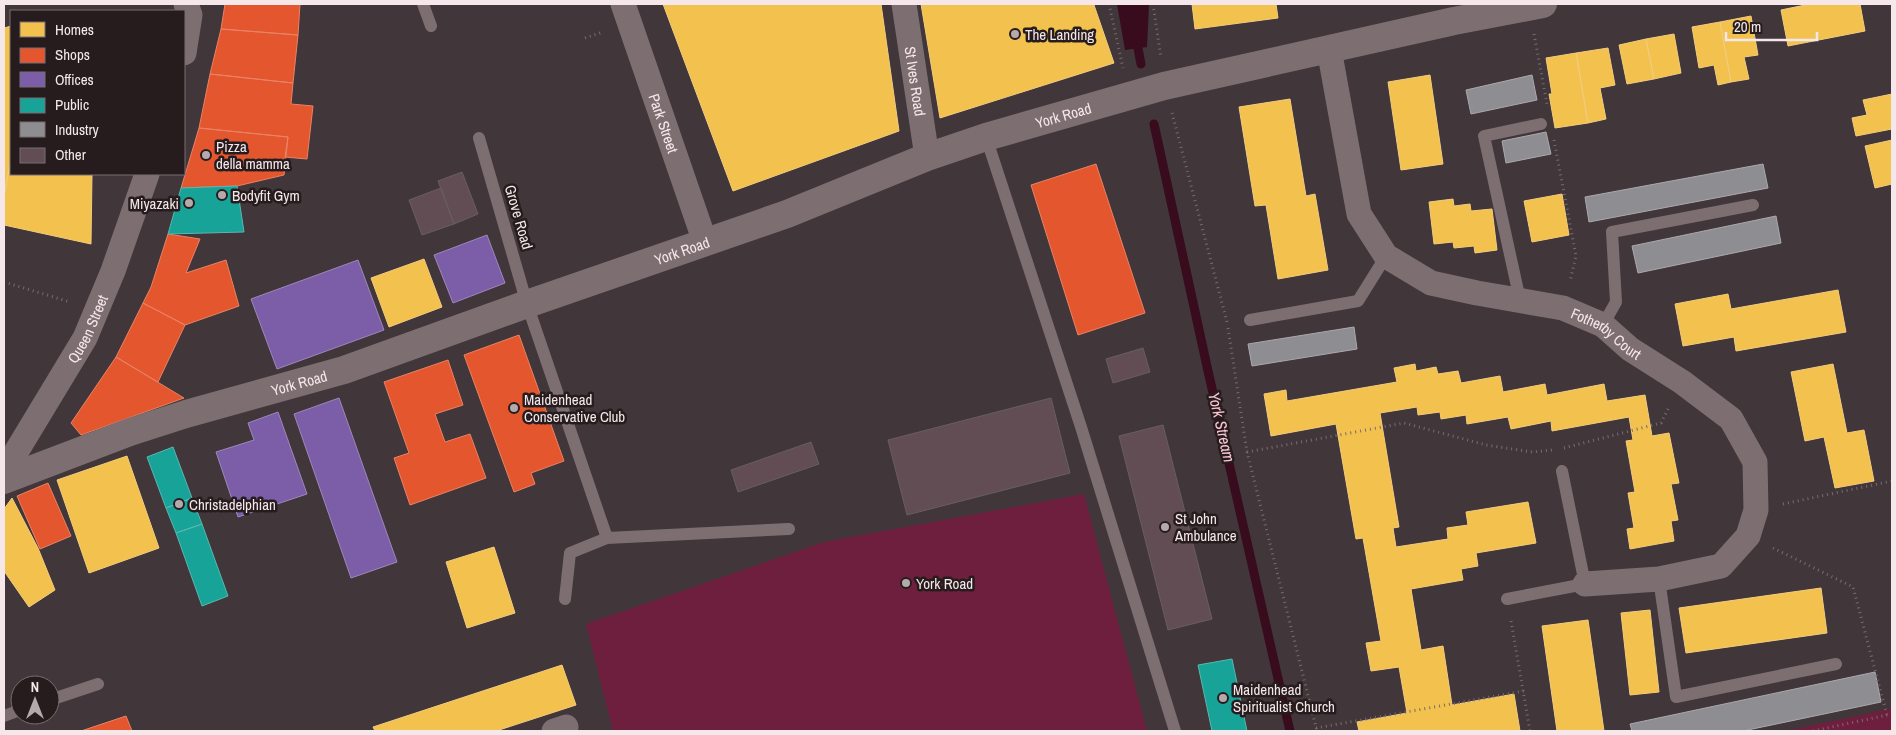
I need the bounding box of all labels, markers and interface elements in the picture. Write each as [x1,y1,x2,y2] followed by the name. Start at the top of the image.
[10,10,185,175] legend
[1726,10,1817,42] scale bar
[1734,16,1761,37] text: 20 m
[55,19,94,40] text: Homes
[1025,24,1094,45] place label: The Landing
[1009,28,1021,40] marker: The Landing
[55,44,90,65] text: Shops
[900,45,931,118] street label: St Ives Road
[55,69,94,90] text: Offices
[644,91,684,156] street label: Park Street
[55,94,89,115] text: Public
[1033,97,1093,133] street label: York Road
[55,119,100,140] text: Industry
[216,136,290,174] place label: Pizza della mamma
[55,144,86,165] text: Other
[200,149,212,161] marker: Pizza della mamma
[500,182,538,252] street label: Grove Road
[232,185,300,206] place label: Bodyfit Gym
[216,189,228,201] marker: Bodyfit Gym
[130,193,179,214] place label: Miyazaki
[183,197,195,209] marker: Miyazaki
[651,231,712,270] street label: York Road
[62,291,113,367] street label: Queen Street
[1568,302,1646,364] street label: Fotherby Court
[269,365,329,400] street label: York Road
[524,389,625,427] place label: Maidenhead Conservative Club
[1203,390,1241,464] water label: York Stream
[508,402,520,414] marker: Maidenhead Conservative Club
[189,494,276,515] place label: Christadelphian
[173,498,185,510] marker: Christadelphian
[1174,508,1237,546] place label: St John Ambulance
[1159,521,1171,533] marker: St John Ambulance
[916,573,973,594] place label: York Road
[900,577,912,589] marker: York Road
[10,675,60,725] north arrow
[31,678,39,696] text: N
[1233,679,1335,717] place label: Maidenhead Spiritualist Church
[1217,692,1229,704] marker: Maidenhead Spiritualist Church

